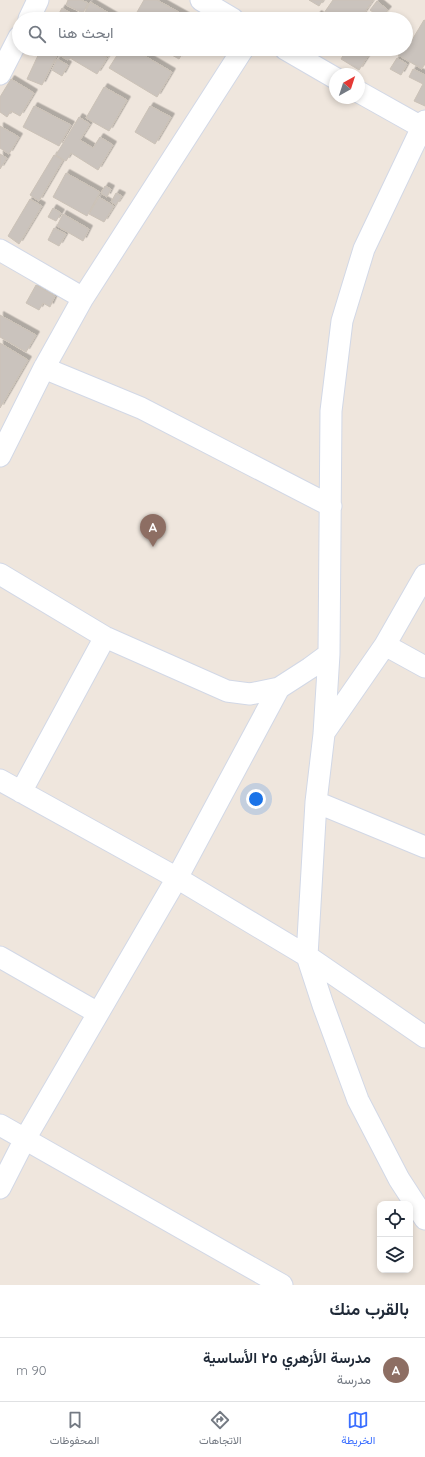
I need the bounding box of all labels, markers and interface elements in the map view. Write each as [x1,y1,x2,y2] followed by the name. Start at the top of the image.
[12,12,413,56] search box
[26,23,48,45] icon: search
[58,23,114,42] text: ابحث هنا
[329,68,365,104] north arrow
[140,514,166,547] pin: A
[246,789,266,809] your location
[377,1201,413,1273] map controls
[377,1201,413,1237] button: locate
[377,1237,413,1273] button: layers
[330,1298,409,1319] text: بالقرب منك
[203,1348,371,1367] text: مدرسة الأزهري ٢٥ الأساسية
[16,1362,46,1378] text: 90 m
[392,1362,400,1378] text: A
[337,1371,371,1387] text: مدرسة
[50,1409,99,1450] tab: المحفوظات
[199,1409,242,1450] tab: الاتجاهات
[341,1409,375,1450] tab: الخريطة

